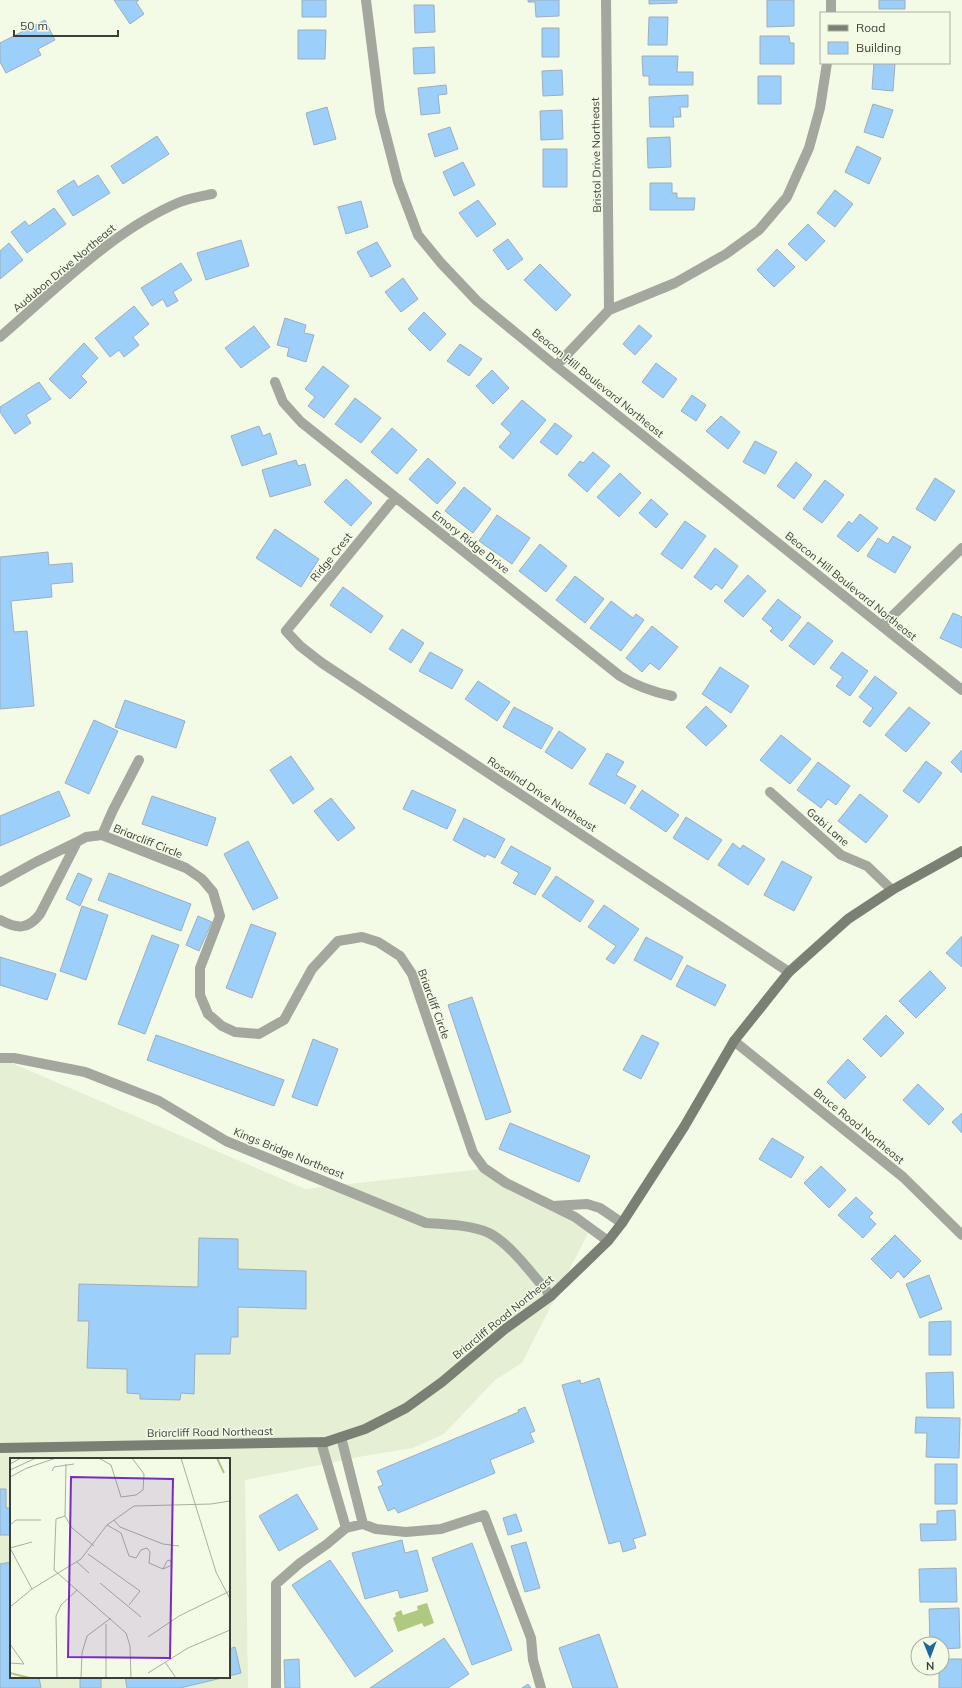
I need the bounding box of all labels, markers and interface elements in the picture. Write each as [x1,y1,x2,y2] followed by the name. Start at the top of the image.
[14,12,118,38] scale bar
[820,12,950,64] legend
[20,18,48,33] text: 50 m
[856,20,885,35] text: Road
[856,40,901,55] text: Building
[588,97,604,213] street label: Bristol Drive Northeast
[10,221,118,315] street label: Audubon Drive Northeast
[529,326,667,441] street label: Beacon Hill Boulevard Northeast
[430,507,512,577] street label: Emory Ridge Drive
[782,529,920,644] street label: Beacon Hill Boulevard Northeast
[307,530,355,584] street label: Ridge Crest
[485,753,599,835] street label: Rosalind Drive Northeast
[804,805,852,849] street label: Gabi Lane
[111,821,185,861] street label: Briarcliff Circle
[415,967,453,1041] street label: Briarcliff Circle
[811,1085,907,1167] street label: Bruce Road Northeast
[232,1124,347,1182] street label: Kings Bridge Northeast
[450,1272,557,1362] street label: Briarcliff Road Northeast
[147,1424,273,1440] street label: Briarcliff Road Northeast
[10,1458,230,1678] inset map
[910,1636,950,1676] north arrow
[926,1659,934,1673] text: N

